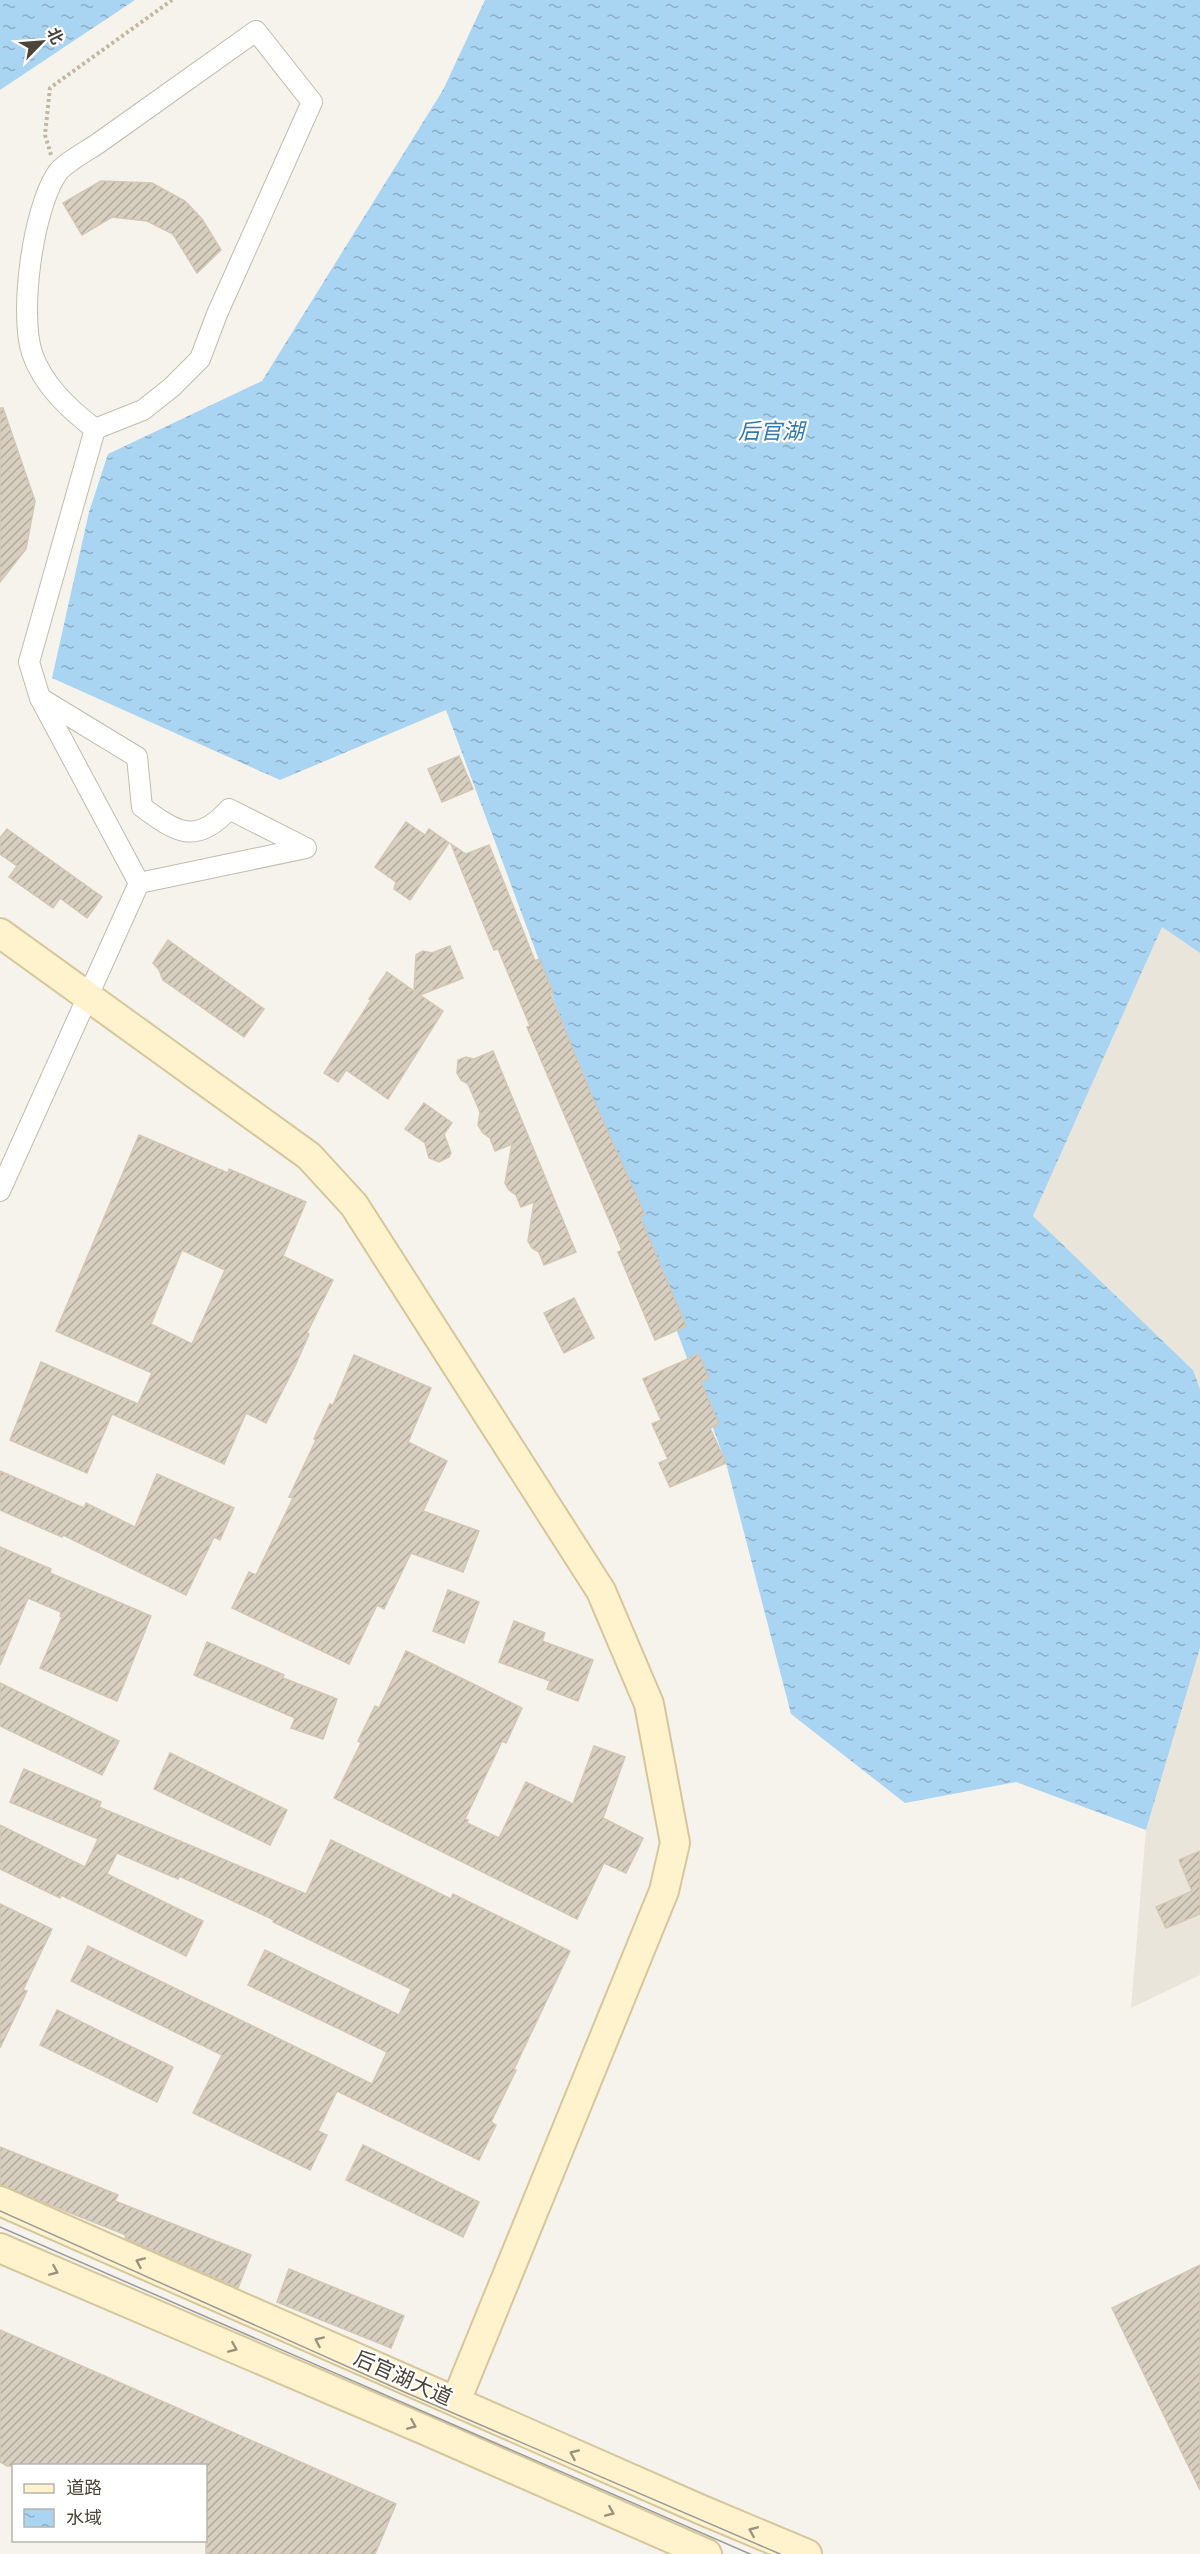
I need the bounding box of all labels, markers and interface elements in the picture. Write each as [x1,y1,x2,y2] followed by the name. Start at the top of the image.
[12,12,72,72] north arrow
[43,25,67,47] text: 北
[738,418,807,445] water label: 后官湖
[136,2258,147,2270] one-way arrow
[47,2264,58,2276] one-way arrow
[314,2336,325,2348] one-way arrow
[227,2341,238,2353] one-way arrow
[350,2345,456,2410] street label: 后官湖大道
[406,2418,417,2430] one-way arrow
[569,2449,580,2461] one-way arrow
[12,2464,207,2542] legend
[66,2477,102,2499] text: 道路
[603,2505,614,2517] one-way arrow
[66,2507,102,2529] text: 水域
[748,2526,759,2538] one-way arrow

